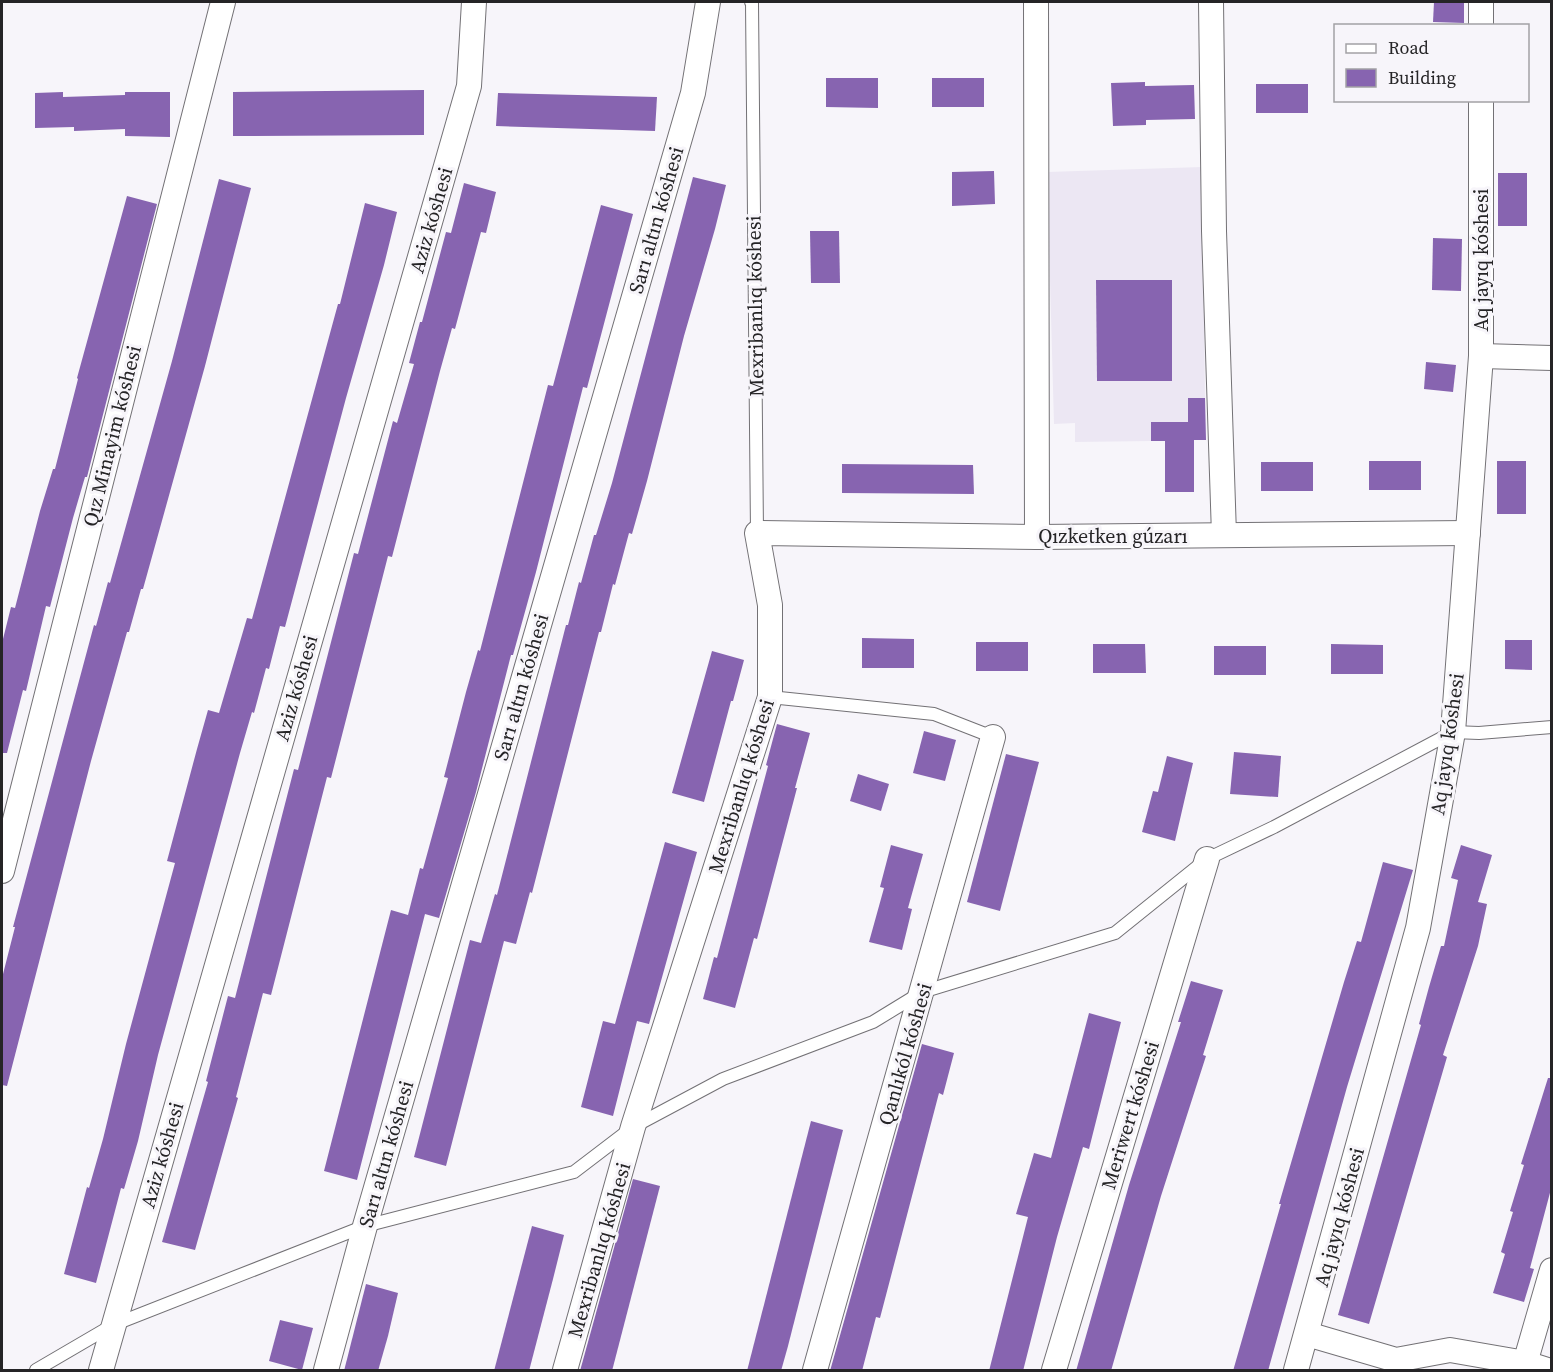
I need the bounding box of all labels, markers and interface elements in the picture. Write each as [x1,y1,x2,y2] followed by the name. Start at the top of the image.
[1334,24,1529,102] legend
[1388,35,1429,60] text: Road
[1388,65,1456,90] text: Building
[622,143,690,297] street label: Sarı altın kóshesi
[403,164,459,276] street label: Aziz kóshesi
[1467,188,1495,332] street label: Aq jayıq kóshesi
[739,215,771,397] street label: Mexribanlıq kóshesi
[76,342,148,529] street label: Qız Minayim kóshesi
[1038,522,1188,550] street label: Qızketken gúzarı
[487,610,555,764] street label: Sarı altın kóshesi
[268,632,324,744] street label: Aziz kóshesi
[1423,671,1471,817] street label: Aq jayıq kóshesi
[701,695,781,877] street label: Mexribanlıq kóshesi
[871,979,939,1129] street label: Qanlıkól kóshesi
[1094,1037,1166,1193] street label: Meriwert kóshesi
[352,1077,420,1231] street label: Sarı altın kóshesi
[134,1099,190,1211] street label: Aziz kóshesi
[1307,1144,1371,1290] street label: Aq jayıq kóshesi
[561,1159,637,1341] street label: Mexribanlıq kóshesi

